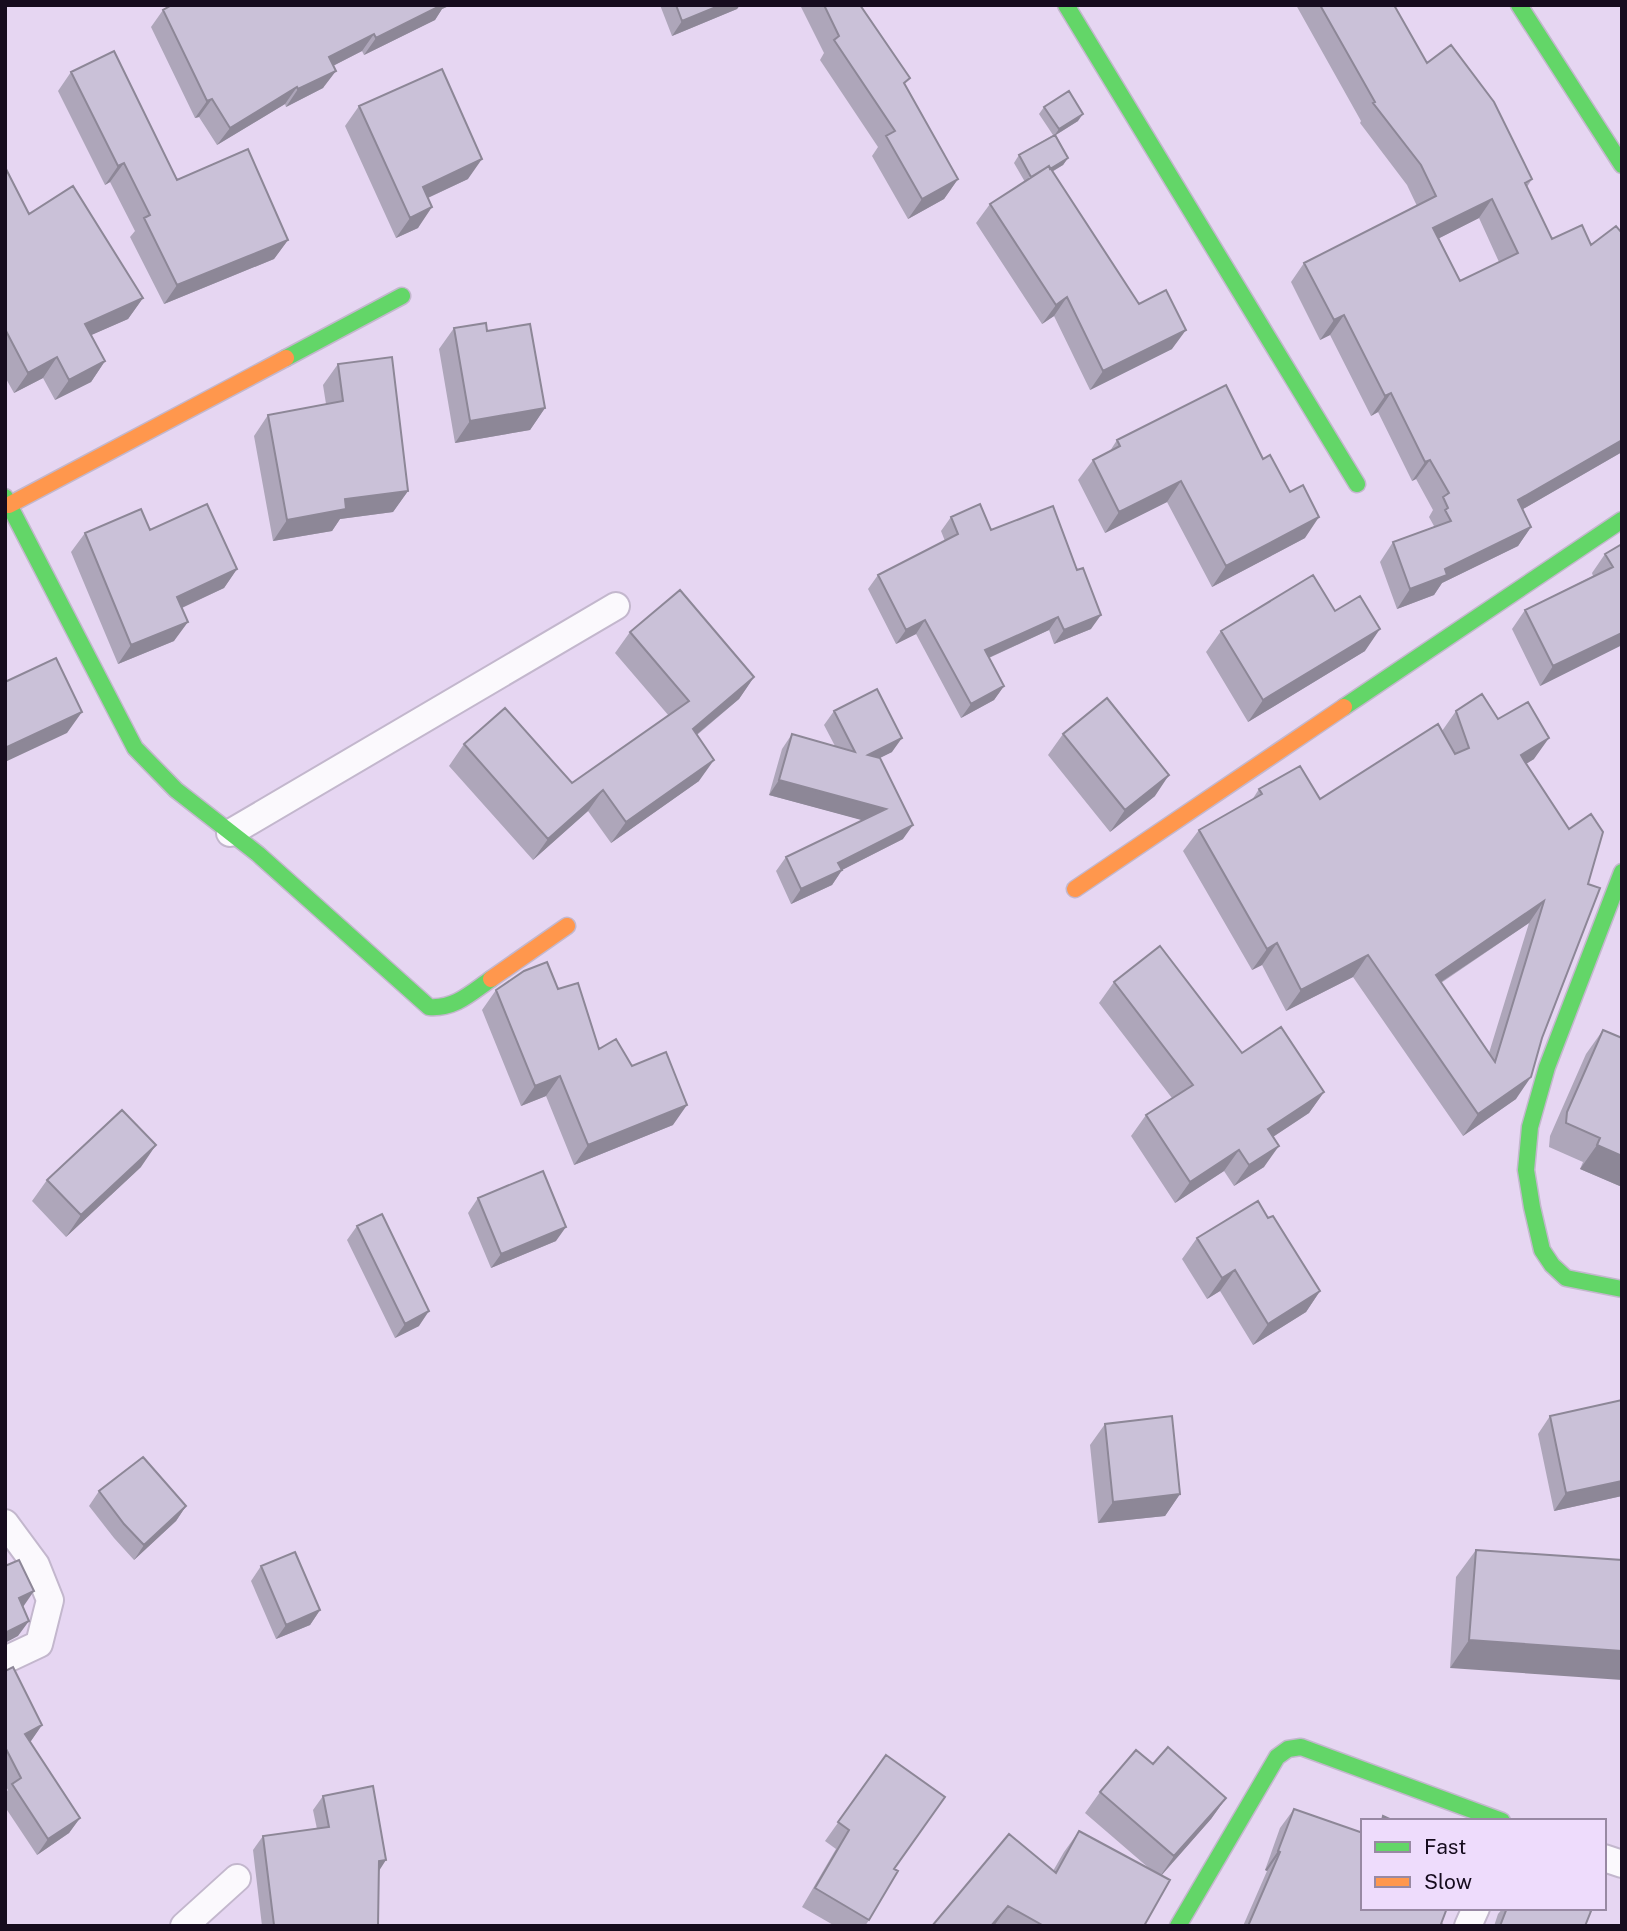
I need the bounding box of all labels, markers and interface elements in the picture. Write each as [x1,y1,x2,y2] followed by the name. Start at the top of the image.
[1361,1819,1606,1910] legend
[1424,1834,1466,1859] text: Fast
[1424,1869,1472,1894] text: Slow

